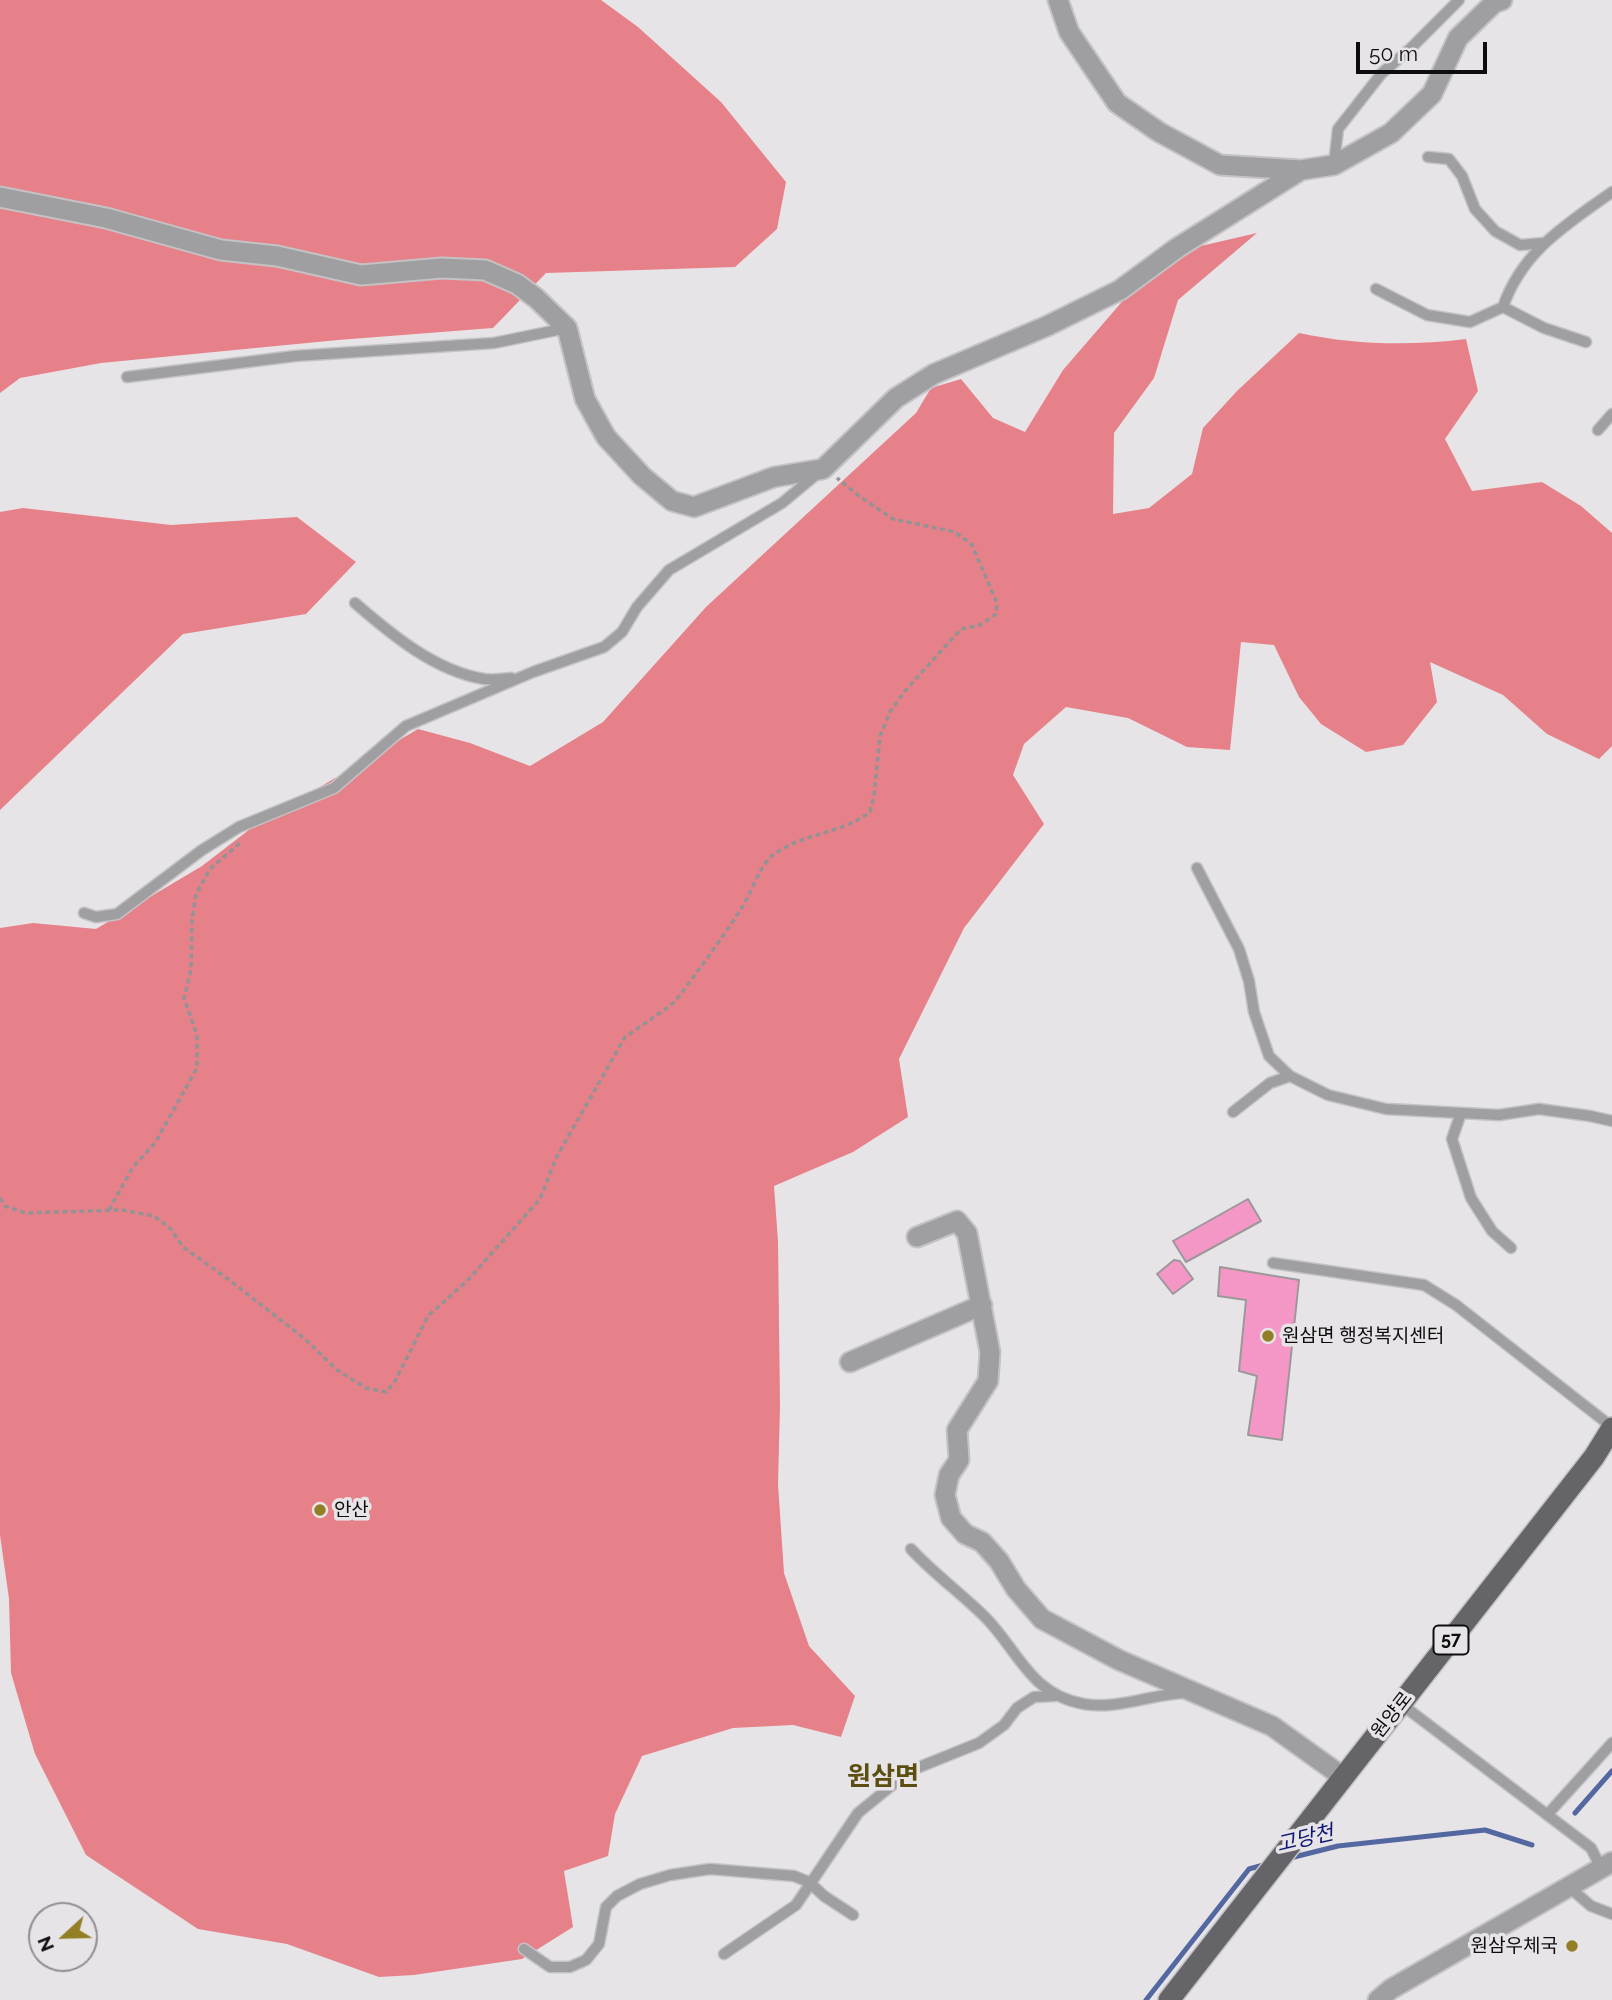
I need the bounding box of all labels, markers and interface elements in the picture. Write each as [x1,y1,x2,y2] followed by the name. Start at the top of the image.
[1360,28,1491,72] scale bar
[1369,41,1418,66] text: 50 m
[1282,1325,1444,1347] place label: 원삼면 행정복지센터
[1260,1328,1276,1344] marker: 원삼면 행정복지센터
[334,1499,369,1521] place label: 안산
[312,1502,328,1518] marker: 안산
[1434,1625,1468,1654] road number: 57
[1367,1687,1417,1743] street label: 원양로
[847,1761,919,1793] district label: 원삼면
[1274,1820,1336,1858] water label: 고당천
[28,1902,98,1972] north arrow
[32,1933,58,1955] text: N
[1471,1935,1558,1957] place label: 원삼우체국
[1564,1938,1580,1954] marker: 원삼우체국

